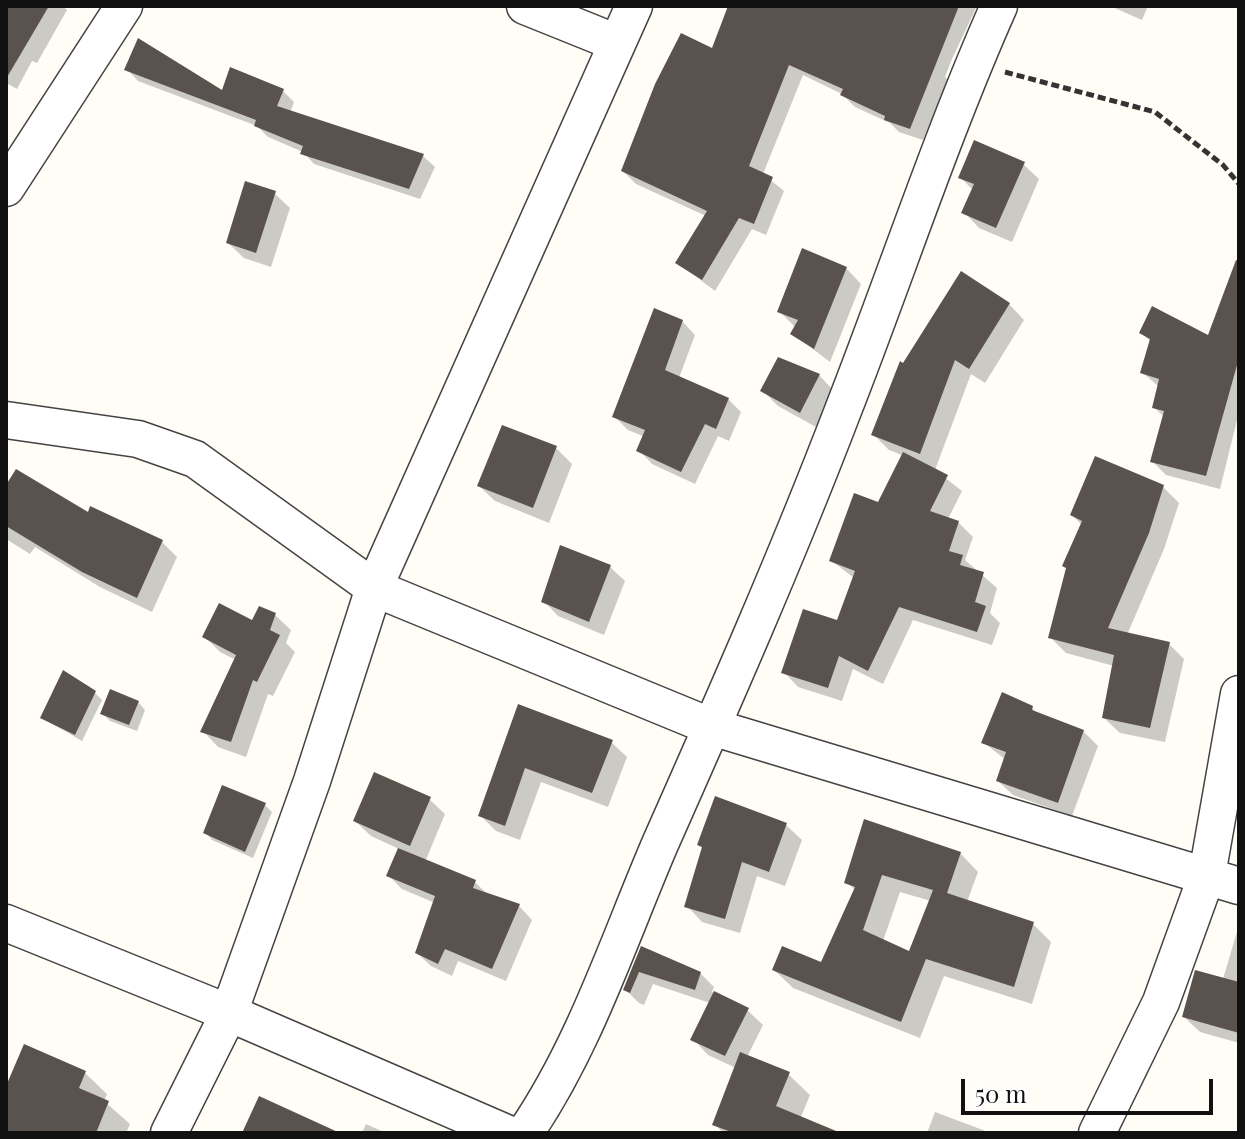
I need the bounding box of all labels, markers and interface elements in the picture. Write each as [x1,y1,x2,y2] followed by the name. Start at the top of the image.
[965,1063,1217,1113] scale bar
[975,1077,1027,1109] text: 50 m

